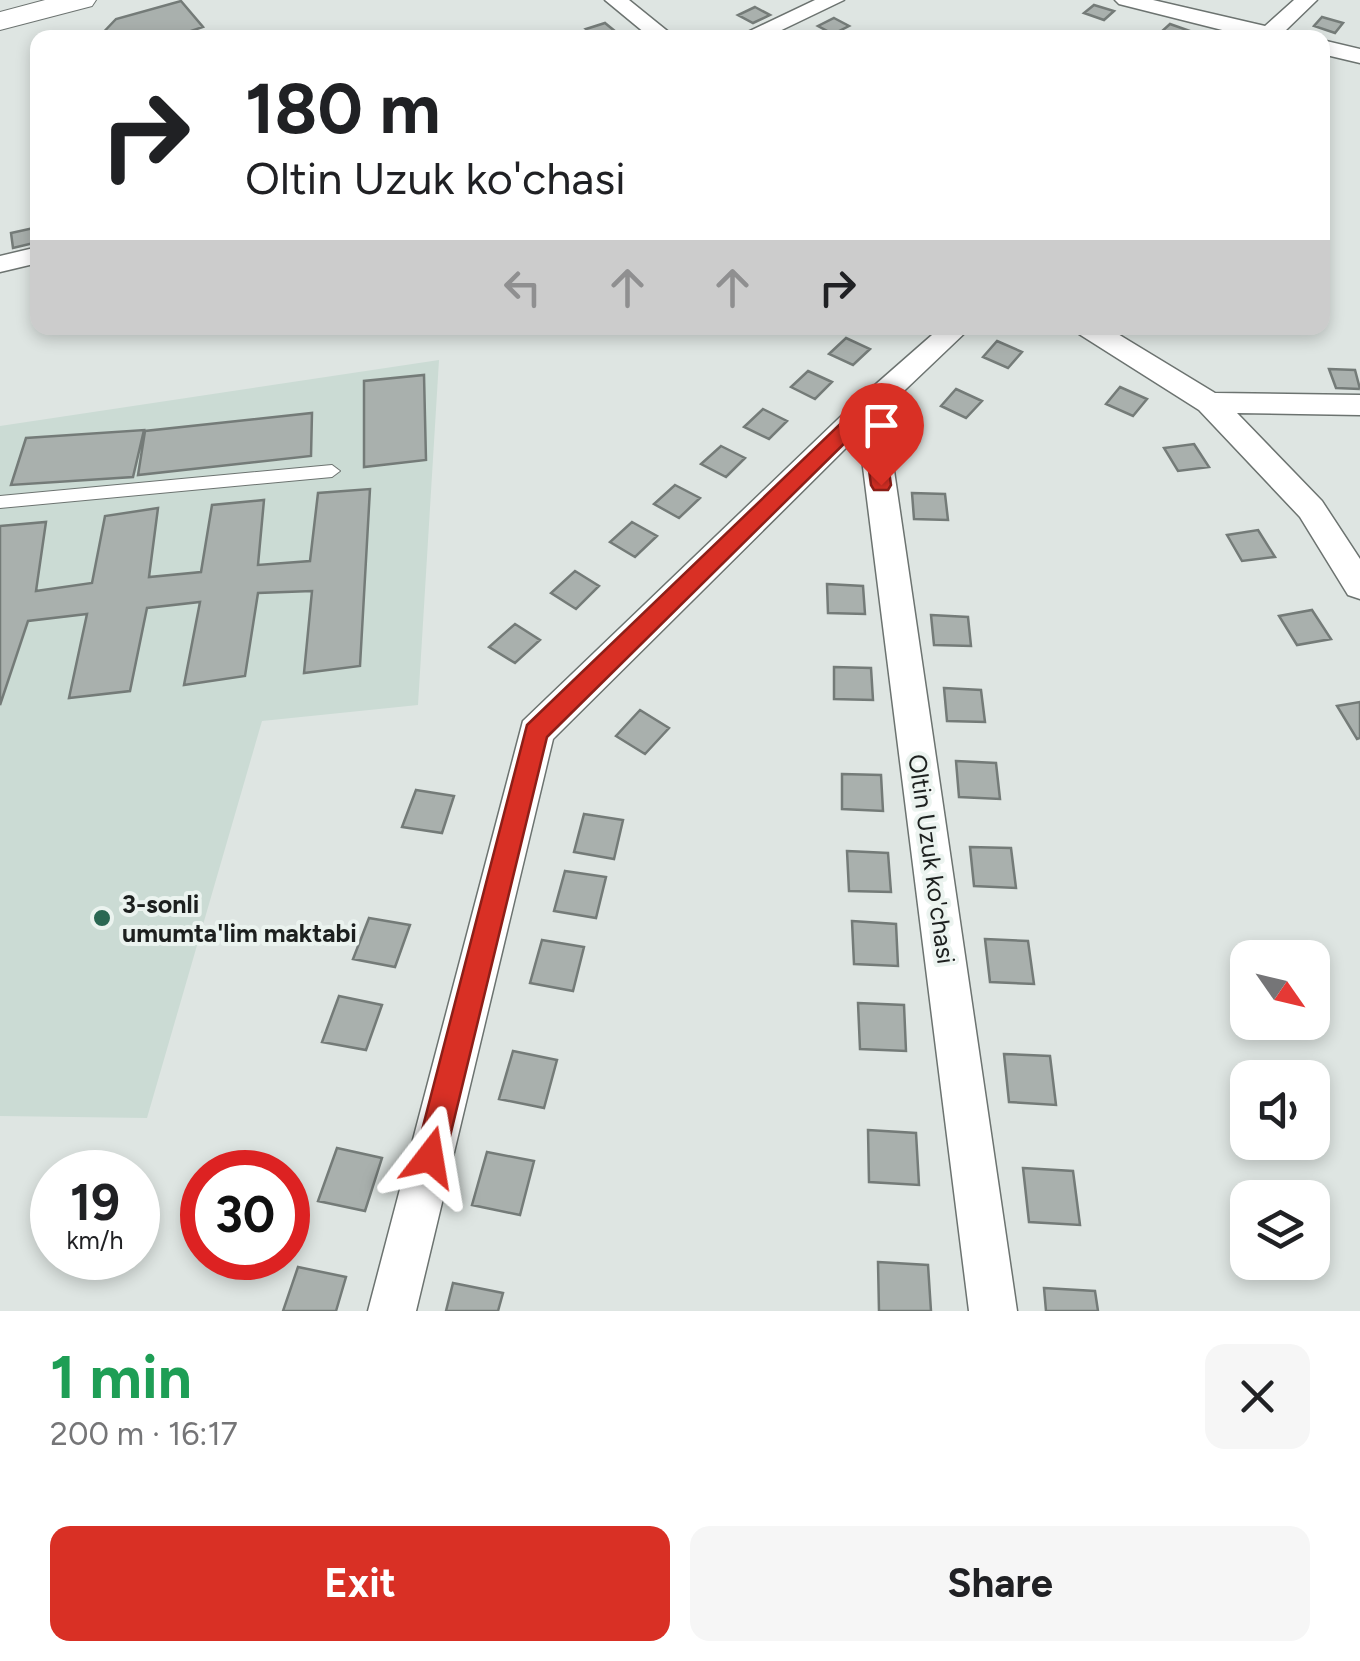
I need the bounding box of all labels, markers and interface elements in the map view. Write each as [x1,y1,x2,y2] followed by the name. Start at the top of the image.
[245,66,440,151] text: 180 m
[80,70,210,200] icon: right
[245,151,626,205] text: Oltin Uzuk ko'chasi
[495,260,550,315] icon: left
[600,260,655,315] icon: ahead
[705,260,760,315] icon: ahead
[810,260,865,315] icon: right
[839,383,924,486] pin
[854,398,909,453] icon: arrive
[902,752,962,966] street label: Oltin Uzuk ko'chasi
[122,889,357,948] place label: 3-sonli umumta'lim maktabi
[91,907,113,929] marker: 3-sonli umumta'lim maktabi
[1230,940,1330,1040] north arrow
[1230,940,1330,1280] map controls
[1230,1060,1330,1160] button: sound
[378,1105,482,1209] position arrow
[180,1150,310,1280] speed limit sign: 30
[70,1172,120,1233] text: 19
[1230,1180,1330,1280] button: layers
[66,1225,124,1255] text: km/h
[50,1341,192,1413] text: 1 min
[1205,1344,1310,1449] button: close
[50,1415,238,1453] text: 200 m · 16:17
[50,1526,670,1641] button: Exit
[690,1526,1310,1641] button: Share

